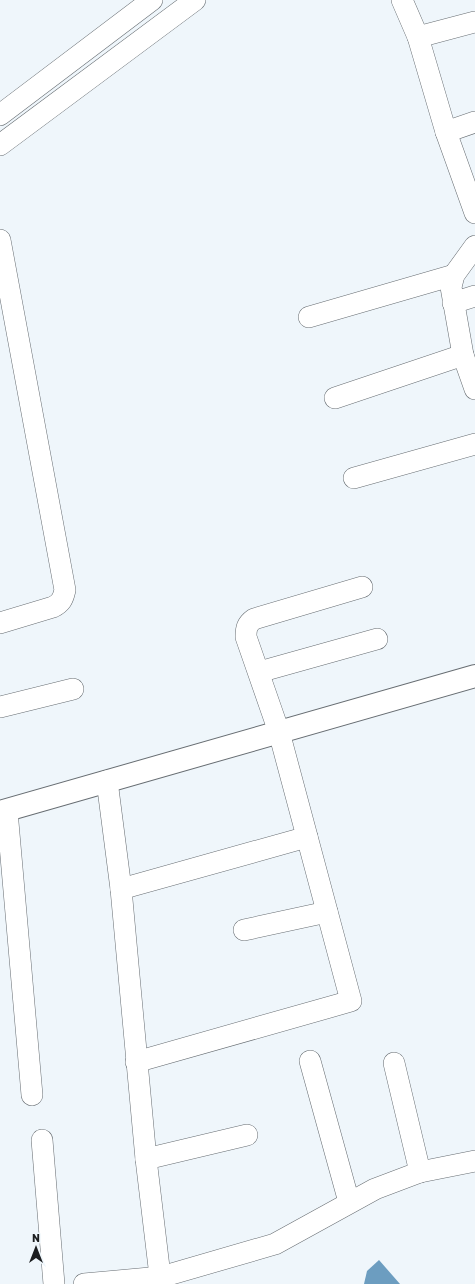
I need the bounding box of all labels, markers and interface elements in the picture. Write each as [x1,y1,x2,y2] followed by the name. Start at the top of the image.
[16,1228,56,1268] north arrow
[32,1232,40,1245] text: N

